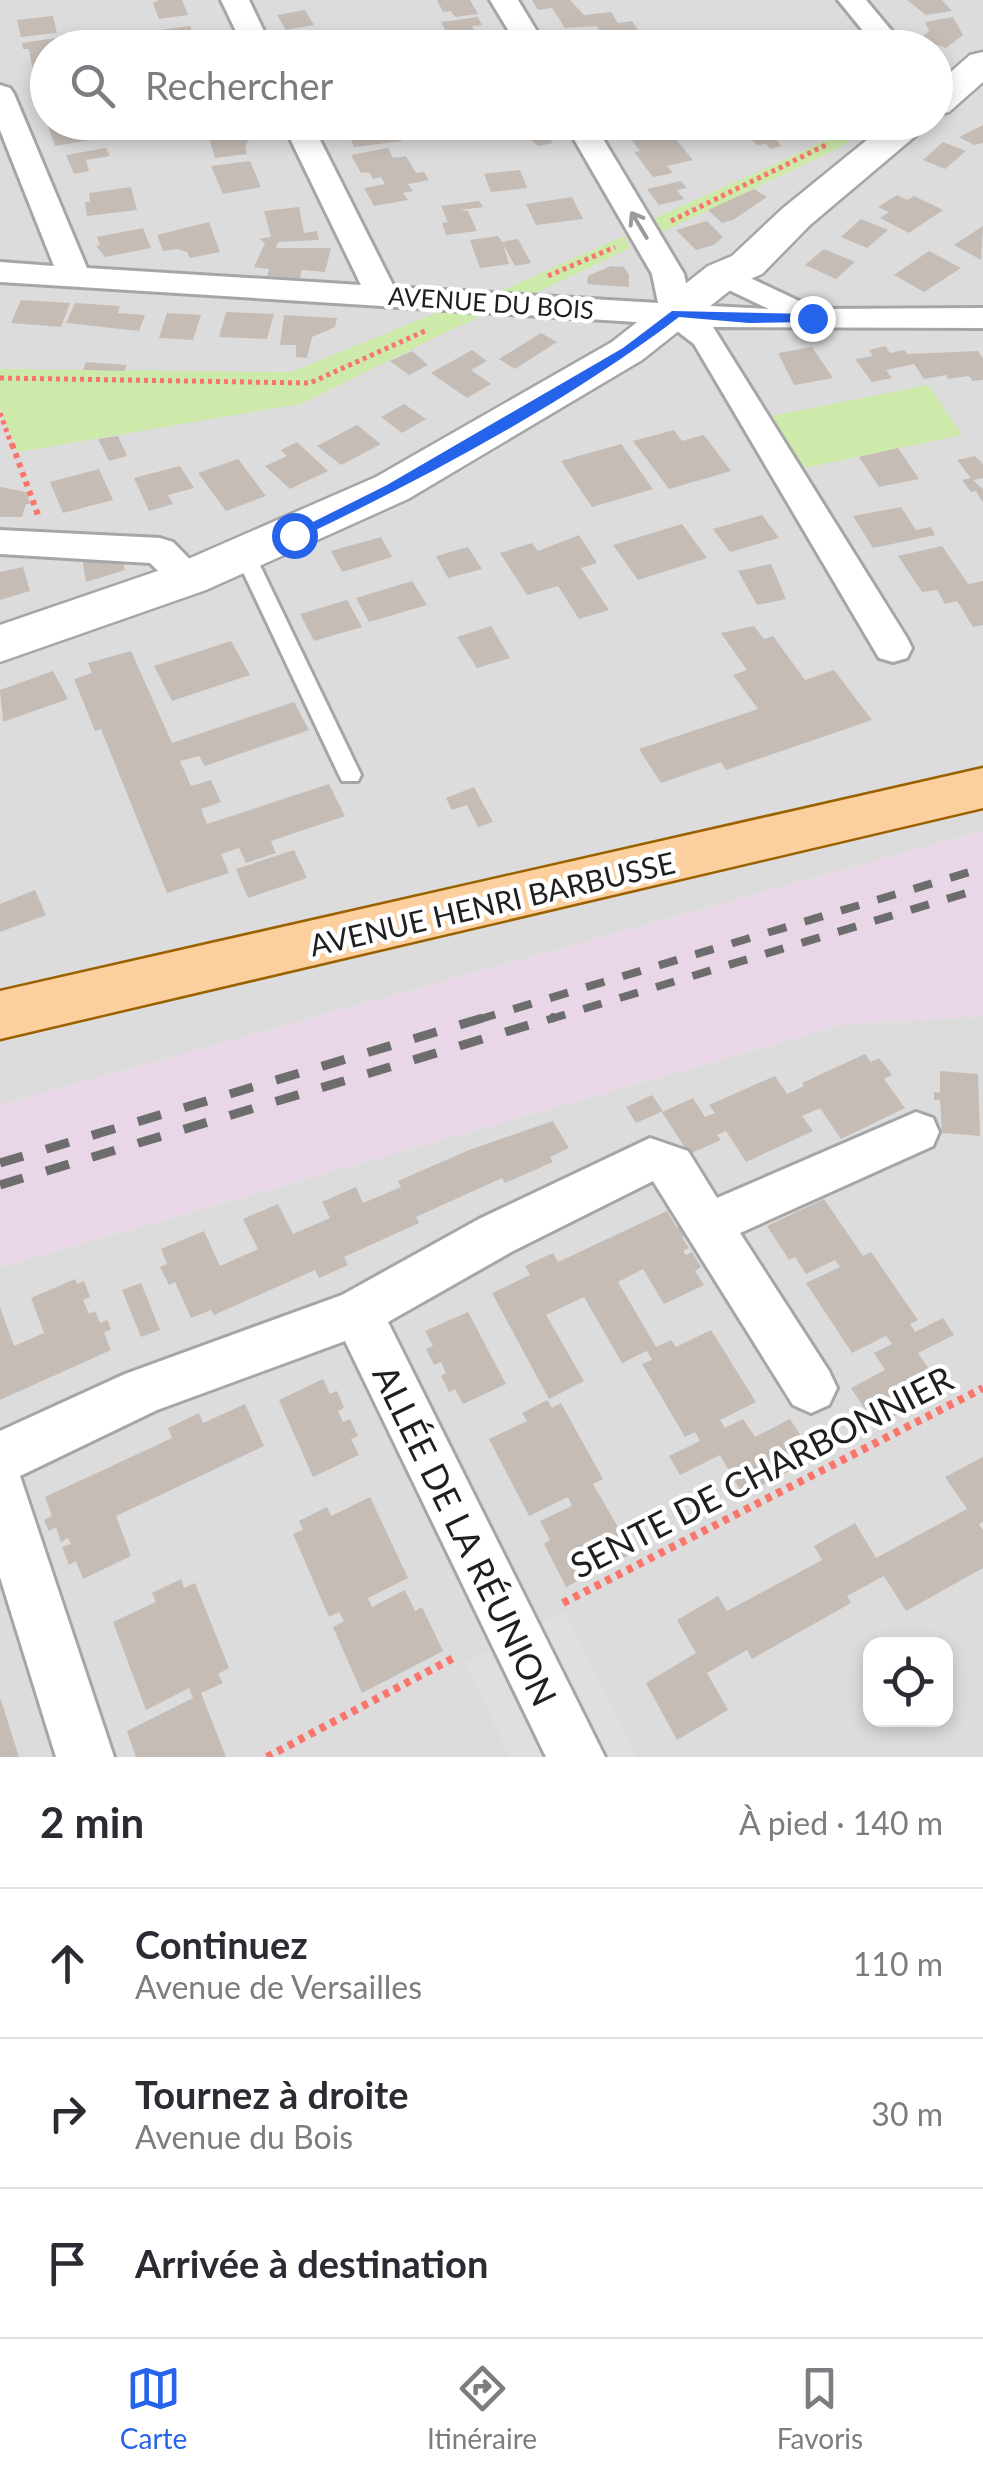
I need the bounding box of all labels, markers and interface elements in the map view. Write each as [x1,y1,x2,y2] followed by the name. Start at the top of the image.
[30,30,953,140] search box
[65,58,120,113] icon: search
[145,62,333,108] text: Rechercher
[629,211,649,240] one-way arrow
[387,280,595,324] street label: AVENUE DU BOIS
[790,296,836,342] route end
[272,513,318,559] route start
[306,843,678,963] street label: AVENUE HENRI BARBUSSE
[563,1356,959,1586] street label: SENTE DE CHARBONNIER
[365,1358,567,1712] street label: ALLÉE DE LA RÉUNION
[863,1637,953,1727] map controls
[863,1637,953,1727] button: locate
[40,1797,144,1847] text: 2 min
[739,1803,943,1842] text: À pied · 140 m
[135,1921,308,1967] text: Continuez
[40,1936,95,1991] icon: ahead
[853,1944,943,1983] text: 110 m
[135,1967,422,2006] text: Avenue de Versailles
[135,2071,409,2117] text: Tournez à droite
[40,2086,95,2141] icon: right
[871,2094,943,2133] text: 30 m
[135,2117,353,2156] text: Avenue du Bois
[40,2236,95,2291] icon: arrive
[135,2240,488,2286] text: Arrivée à destination
[120,2361,187,2455] tab: Carte
[427,2361,537,2455] tab: Itinéraire
[777,2361,863,2455] tab: Favoris

